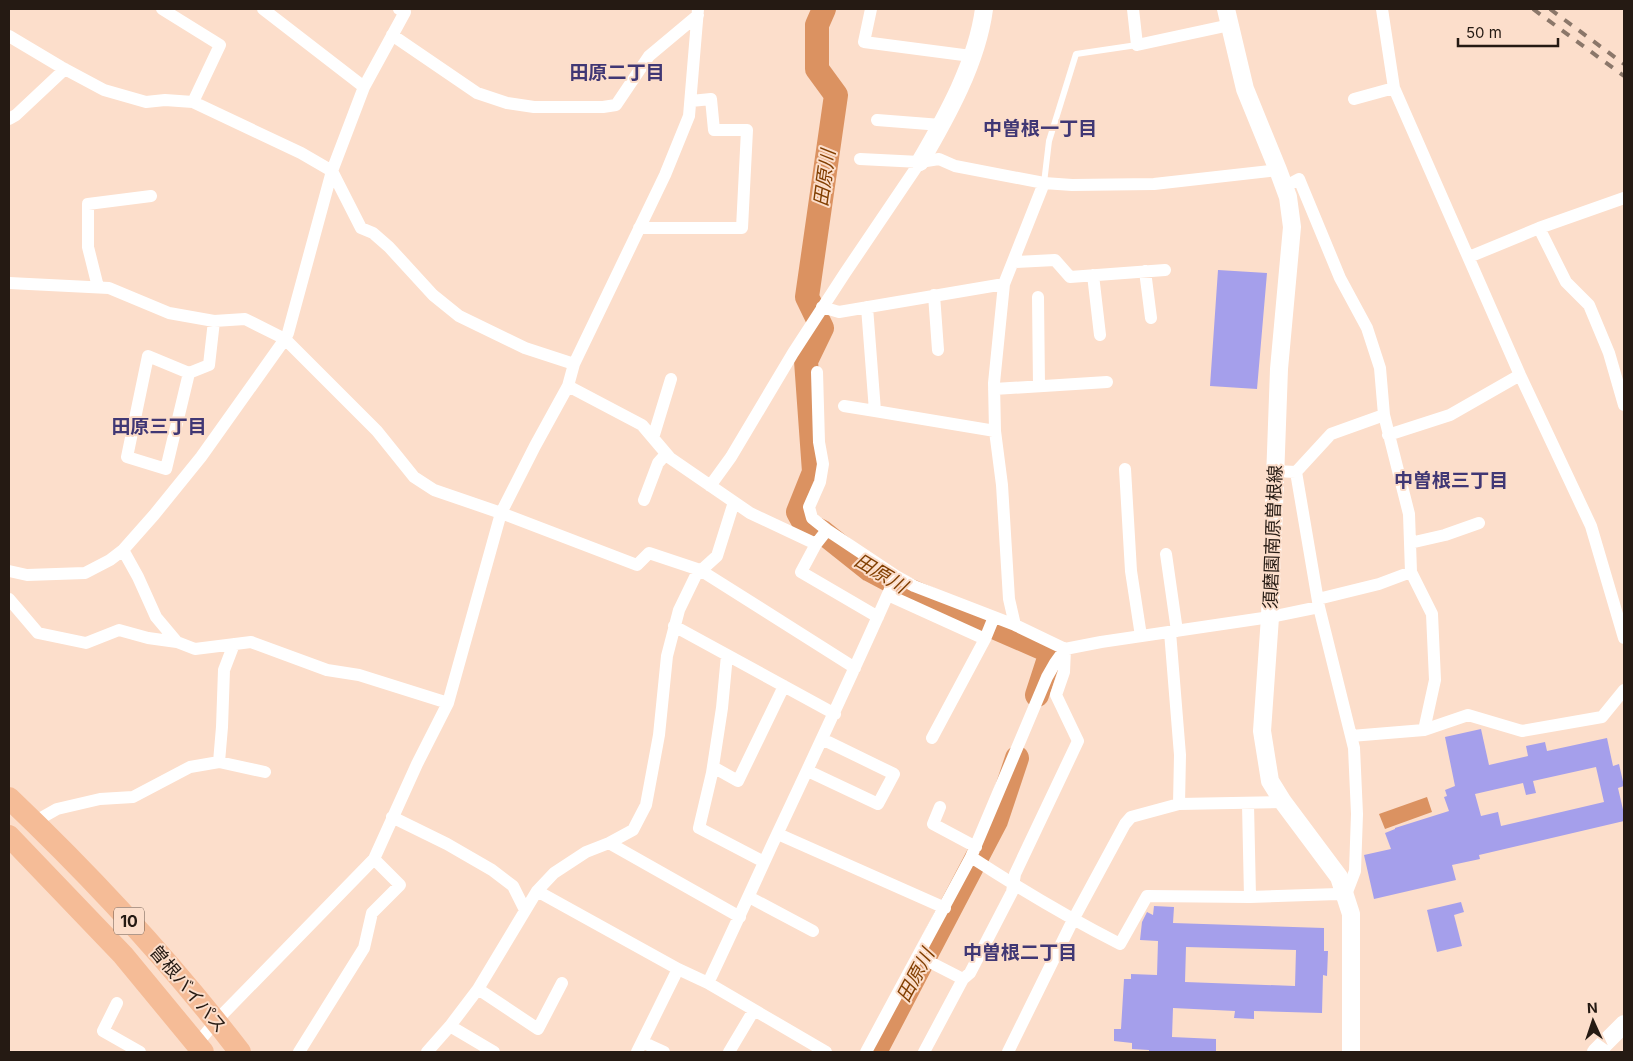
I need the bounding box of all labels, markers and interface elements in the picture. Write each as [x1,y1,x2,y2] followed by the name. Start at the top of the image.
[1458,15,1558,47] scale bar
[1466,23,1502,42] text: 50 m
[569,61,665,84] district label: 田原二丁目
[983,117,1097,140] district label: 中曽根一丁目
[809,146,840,208] water label: 田原川
[111,415,207,438] district label: 田原三丁目
[1259,465,1286,609] street label: 須磨園南原曽根線
[1394,469,1508,492] district label: 中曽根三丁目
[850,549,913,599] water label: 田原川
[114,908,144,934] road number: 10
[146,941,231,1037] street label: 曽根バイパス
[963,941,1077,964] district label: 中曽根二丁目
[892,943,940,1006] water label: 田原川
[1568,996,1618,1046] north arrow
[1587,999,1598,1016] text: N

